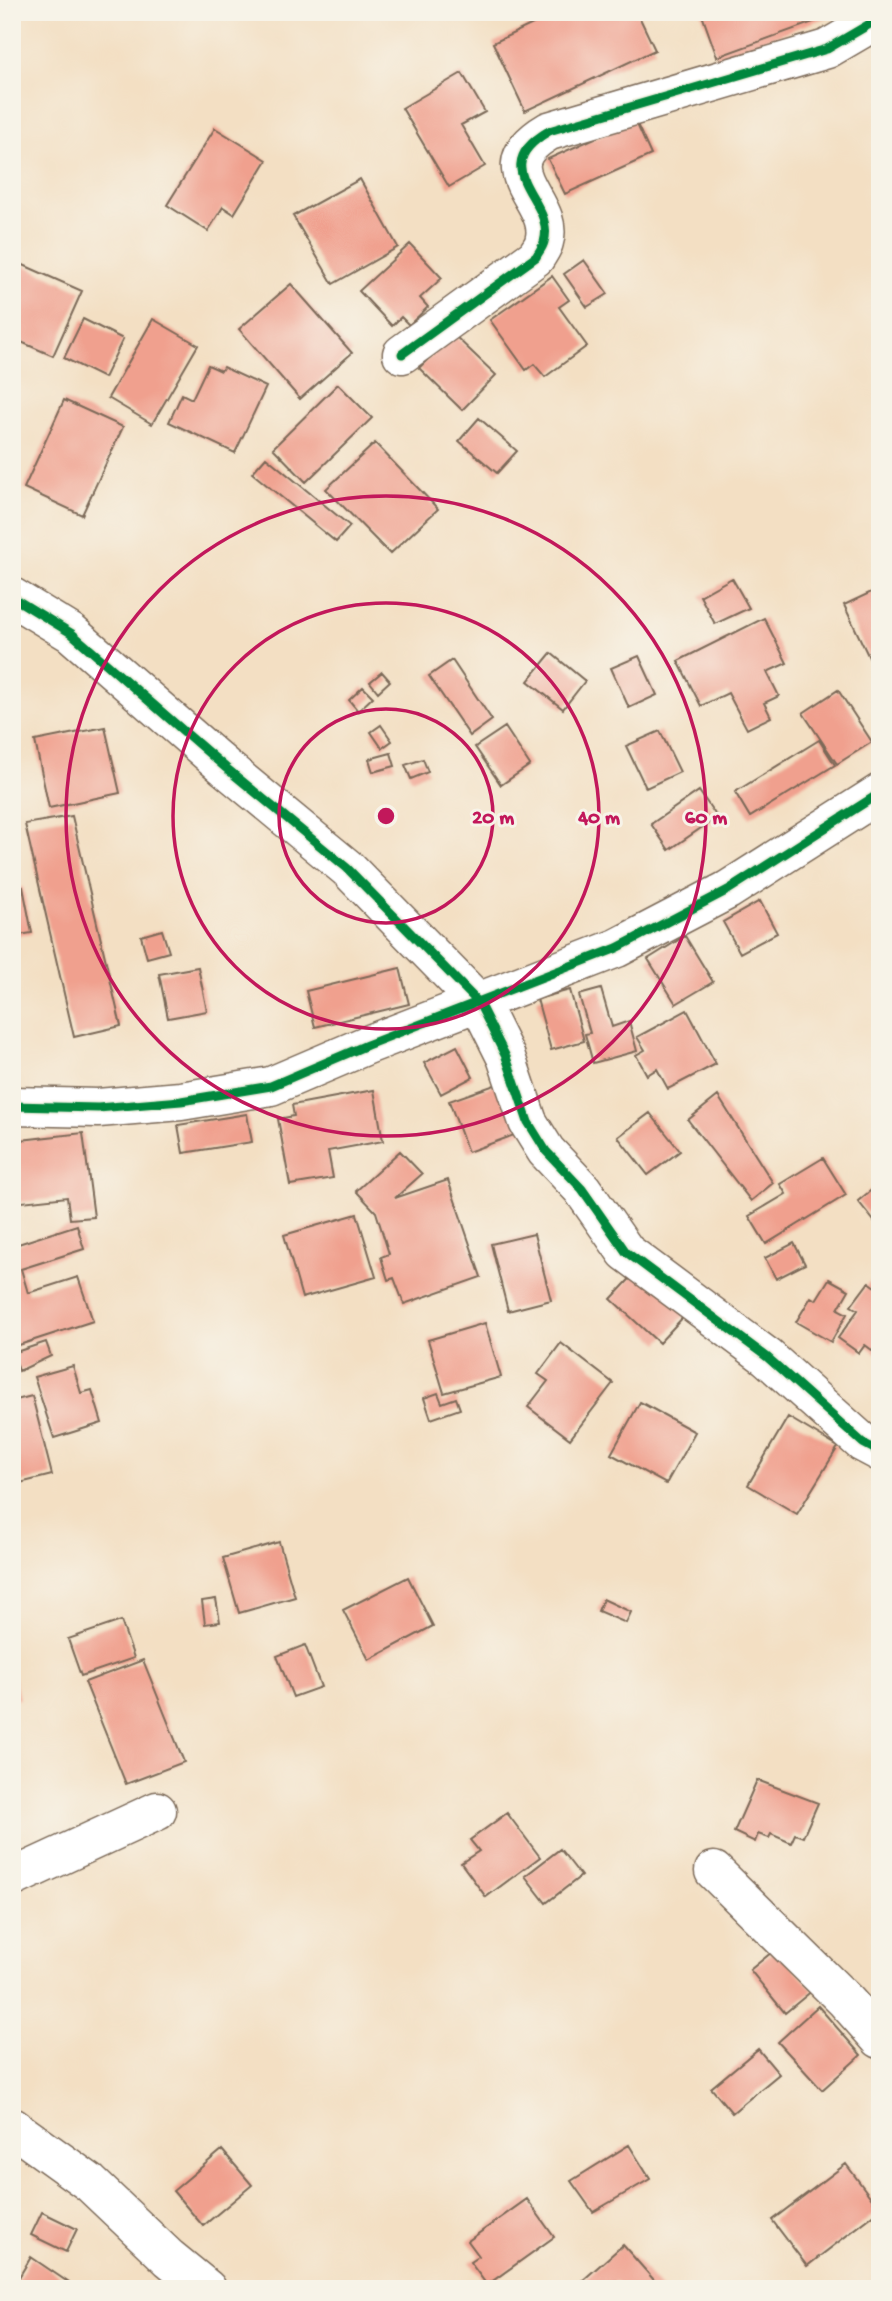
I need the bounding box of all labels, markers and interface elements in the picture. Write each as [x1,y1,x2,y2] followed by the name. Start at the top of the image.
[374,804,398,828] centre of rings
[472,807,514,832] text: 20 m
[577,807,620,832] text: 40 m
[685,807,727,832] text: 60 m

